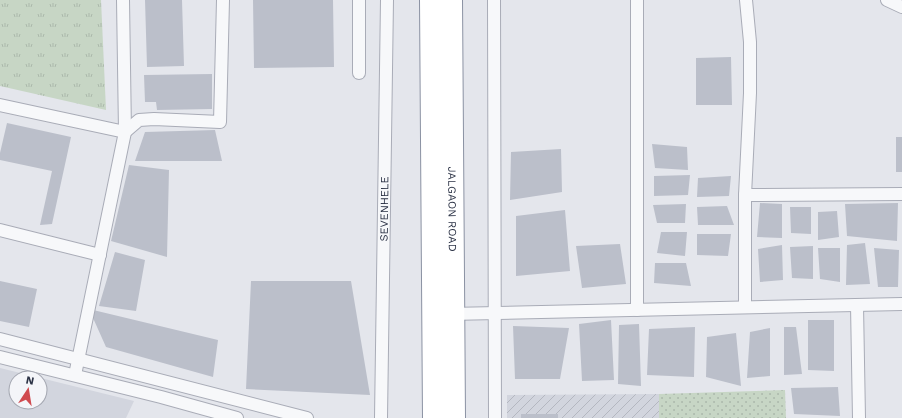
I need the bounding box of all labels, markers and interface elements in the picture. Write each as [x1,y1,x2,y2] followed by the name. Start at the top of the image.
[446,166,459,252] street label: JALGAON ROAD
[377,176,391,242] street label: SEVENHELE
[8,370,48,410] north arrow
[25,374,35,388] text: N

